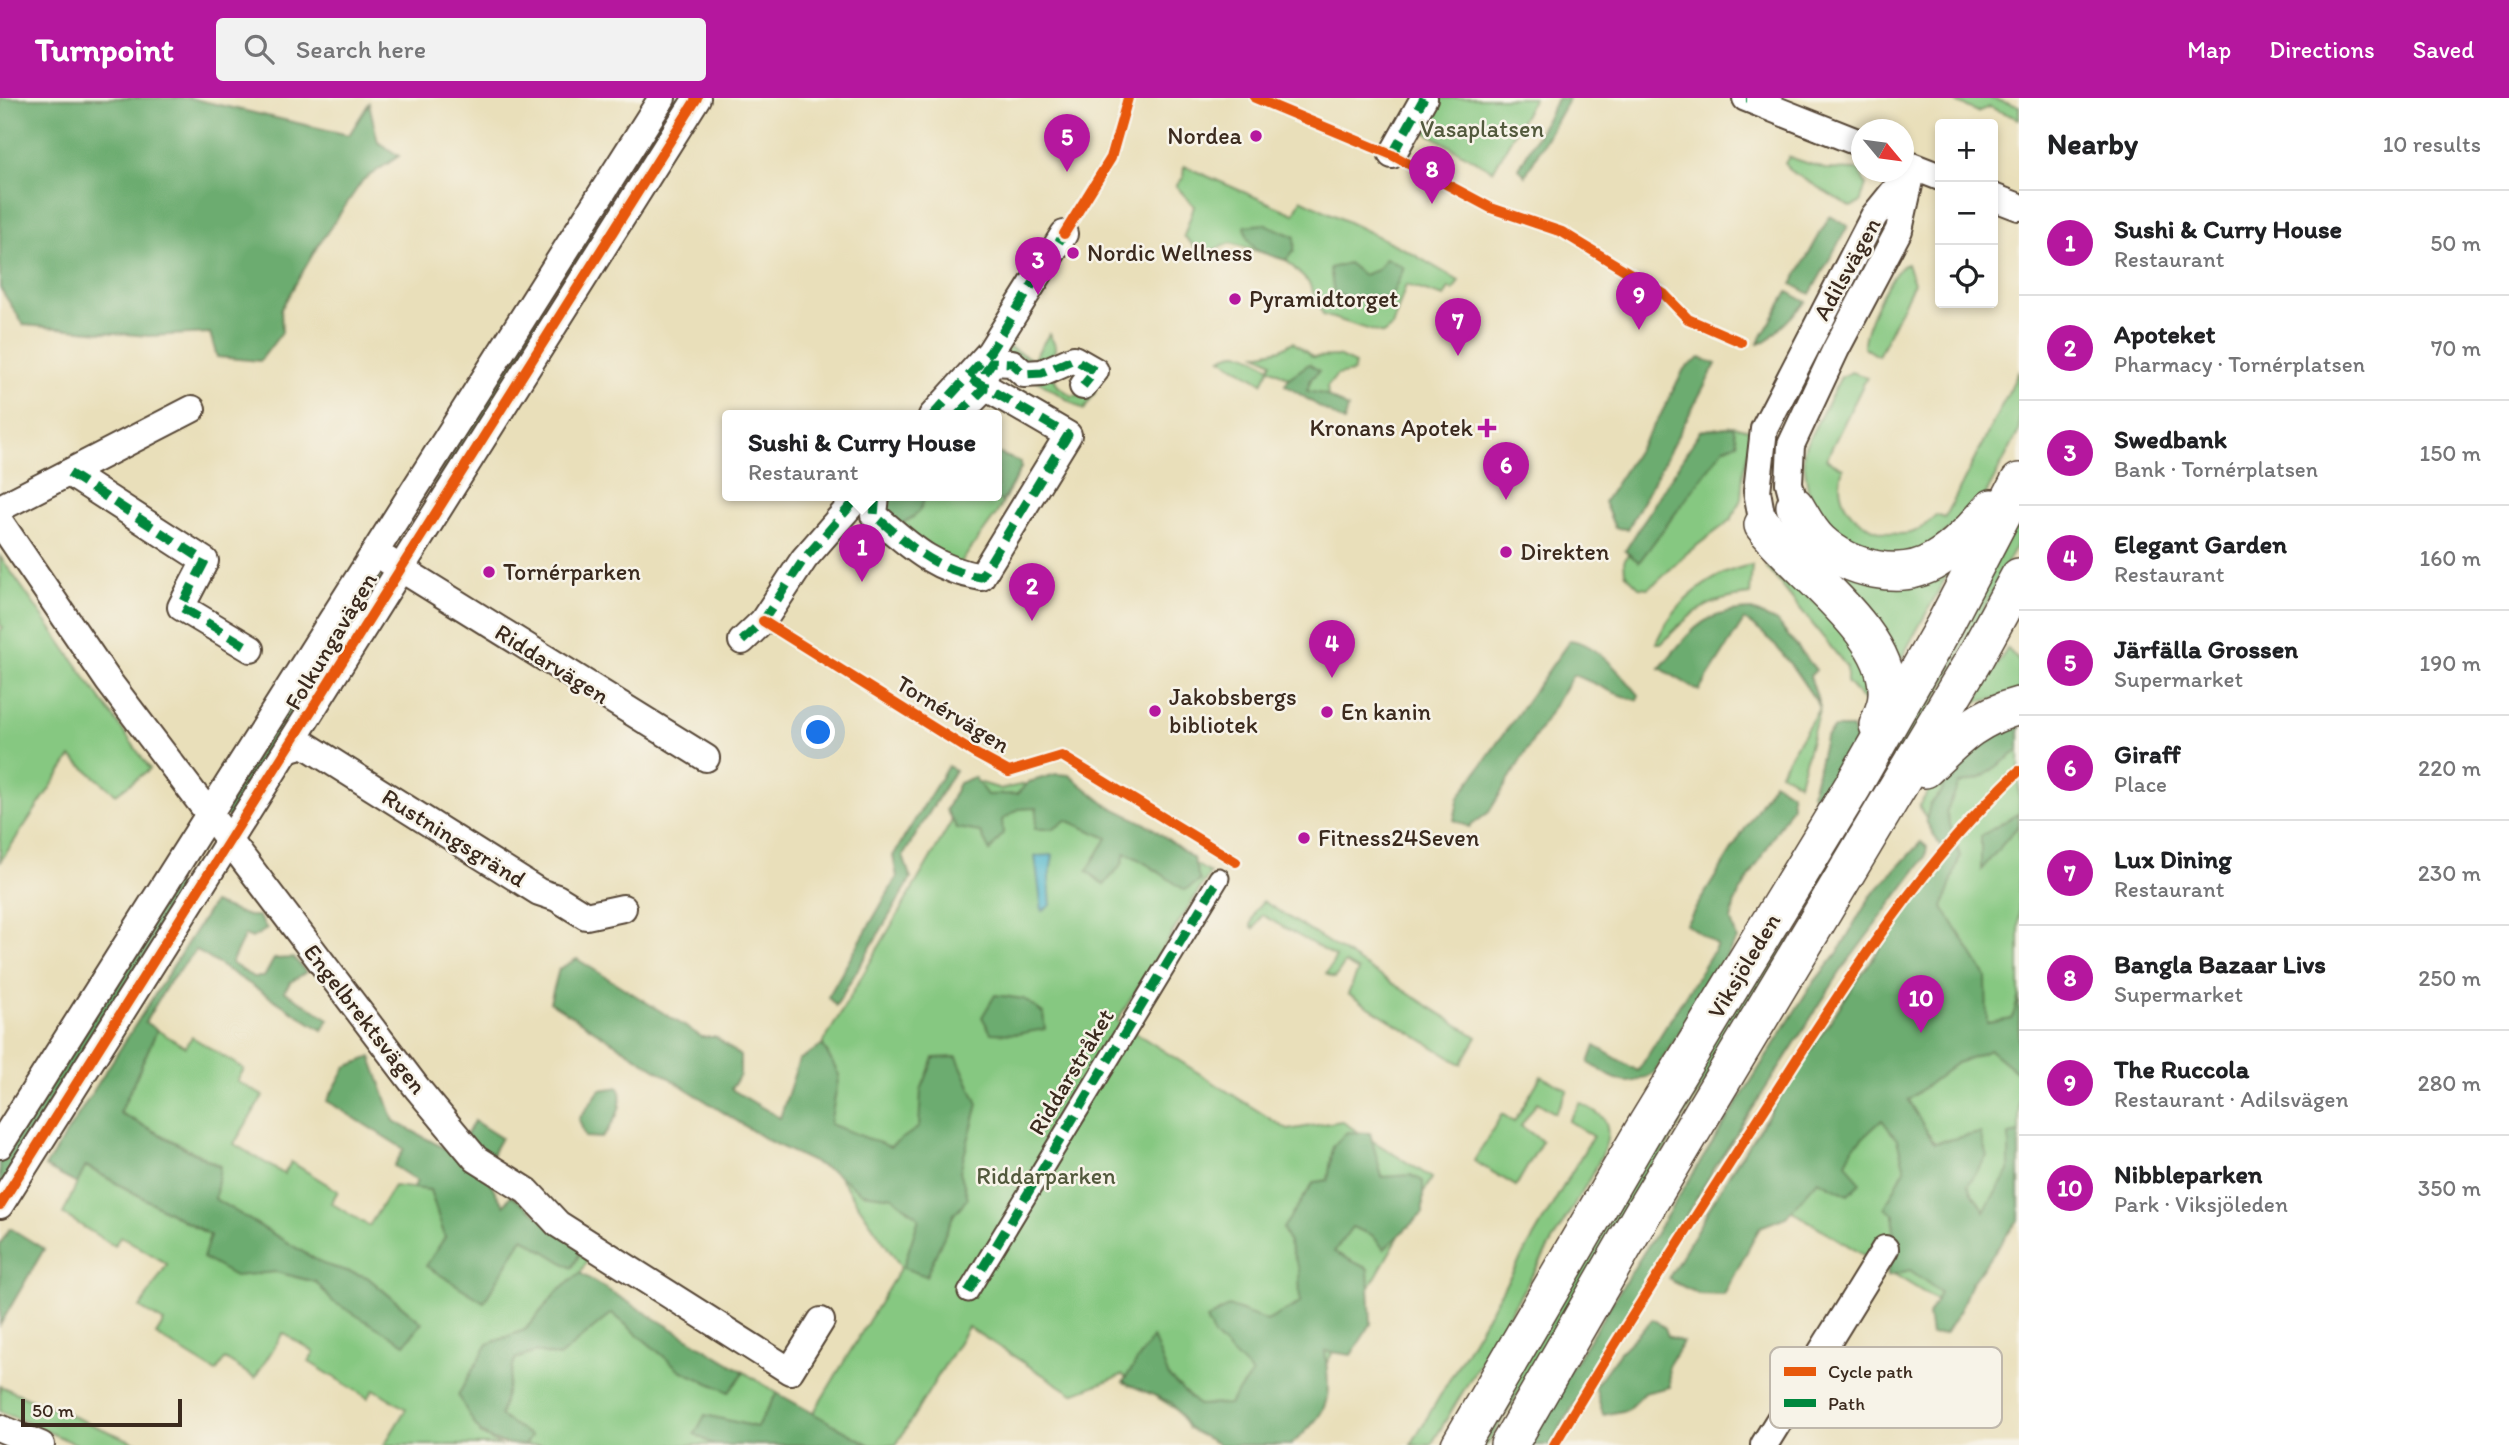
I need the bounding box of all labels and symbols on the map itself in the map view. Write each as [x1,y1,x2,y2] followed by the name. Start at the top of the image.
[1044,114,1090,172] pin: 5
[1420,114,1544,143] park label: Vasaplatsen
[1851,119,1914,182] north arrow
[1167,121,1243,150] place label: Nordea
[1248,128,1264,144] marker: Nordea
[1409,146,1455,204] pin: 8
[1806,212,1887,325] street label: Adilsvägen
[1015,237,1061,295] pin: 3
[1087,238,1253,267] place label: Nordic Wellness
[1065,245,1081,261] marker: Nordic Wellness
[1616,272,1662,330] pin: 9
[1249,284,1398,313] place label: Pyramidtorget
[1227,291,1243,307] marker: Pyramidtorget
[1435,298,1481,356] pin: 7
[1310,413,1474,442] place label: Kronans Apotek
[1479,420,1495,436] marker: Kronans Apotek
[1483,442,1529,500] pin: 6
[839,524,885,582] pin: 1
[1520,537,1610,566] place label: Direkten
[1498,544,1514,560] marker: Direkten
[503,557,641,586] place label: Tornérparken
[1009,563,1055,621] pin: 2
[481,564,497,580] marker: Tornérparken
[278,566,383,715] street label: Folkungavägen
[490,617,615,710] street label: Riddarvägen
[1309,620,1355,678] pin: 4
[891,668,1016,759] street label: Tornérvägen
[1169,682,1297,739] place label: Jakobsbergs bibliotek
[1341,697,1432,726] place label: En kanin
[1147,703,1163,719] marker: Jakobsbergs bibliotek
[1319,704,1335,720] marker: En kanin
[801,715,835,749] your location
[377,782,532,893] street label: Rustningsgränd
[1318,823,1480,852] place label: Fitness24Seven
[1296,830,1312,846] marker: Fitness24Seven
[1701,907,1787,1024] street label: Viksjöleden
[298,938,433,1100] street label: Engelbrektsvägen
[1898,975,1944,1033] pin: 10
[1021,1003,1120,1140] street label: Riddarstråket
[976,1161,1116,1190] park label: Riddarparken
[1770,1347,2002,1428] legend
[1828,1360,1913,1383] text: Cycle path
[1828,1392,1865,1415] text: Path
[21,1396,182,1428] scale bar

